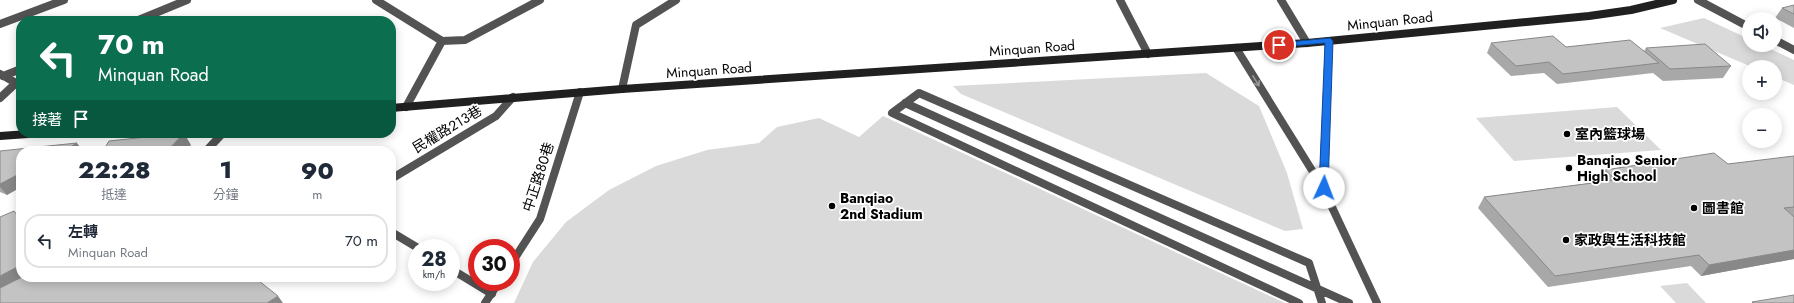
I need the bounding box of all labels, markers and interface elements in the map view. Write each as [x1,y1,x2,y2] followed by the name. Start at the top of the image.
[1346,7,1434,35] street label: Minquan Road
[1742,12,1782,148] map controls
[1742,12,1782,52] button: sound
[98,24,165,65] text: 70 m
[1262,28,1296,62] pin
[32,32,84,84] icon: left
[1268,34,1290,56] icon: arrive
[988,35,1076,61] street label: Minquan Road
[665,57,753,83] street label: Minquan Road
[1742,60,1782,100] button: +
[98,62,209,88] text: Minquan Road
[1253,75,1261,87] one-way arrow
[408,100,486,158] street label: 民權路213巷
[70,108,92,130] icon: arrive
[1742,108,1782,148] button: −
[32,109,62,131] text: 接著
[1575,124,1645,144] place label: 室內籃球場
[1562,129,1572,139] marker: 室內籃球場
[517,140,559,214] street label: 中正路80巷
[1577,150,1677,186] place label: Banqiao Senior High School
[78,152,151,187] text: 22:28
[219,152,232,187] text: 1
[301,153,334,188] text: 90
[1564,163,1574,173] marker: Banqiao Senior High School
[1303,167,1345,209] position arrow
[101,185,127,204] text: 抵達
[213,185,239,204] text: 分鐘
[312,185,322,204] text: m
[840,188,923,224] place label: Banqiao 2nd Stadium
[1702,198,1744,218] place label: 圖書館
[827,201,837,211] marker: Banqiao 2nd Stadium
[1689,203,1699,213] marker: 圖書館
[68,221,98,243] text: 左轉
[34,230,56,252] icon: left
[345,230,378,252] text: 70 m
[1574,230,1686,250] place label: 家政與生活科技館
[1561,235,1571,245] marker: 家政與生活科技館
[468,239,520,291] speed limit sign: 30
[68,243,148,262] text: Minquan Road
[421,245,447,274] text: 28
[423,267,445,282] text: km/h

